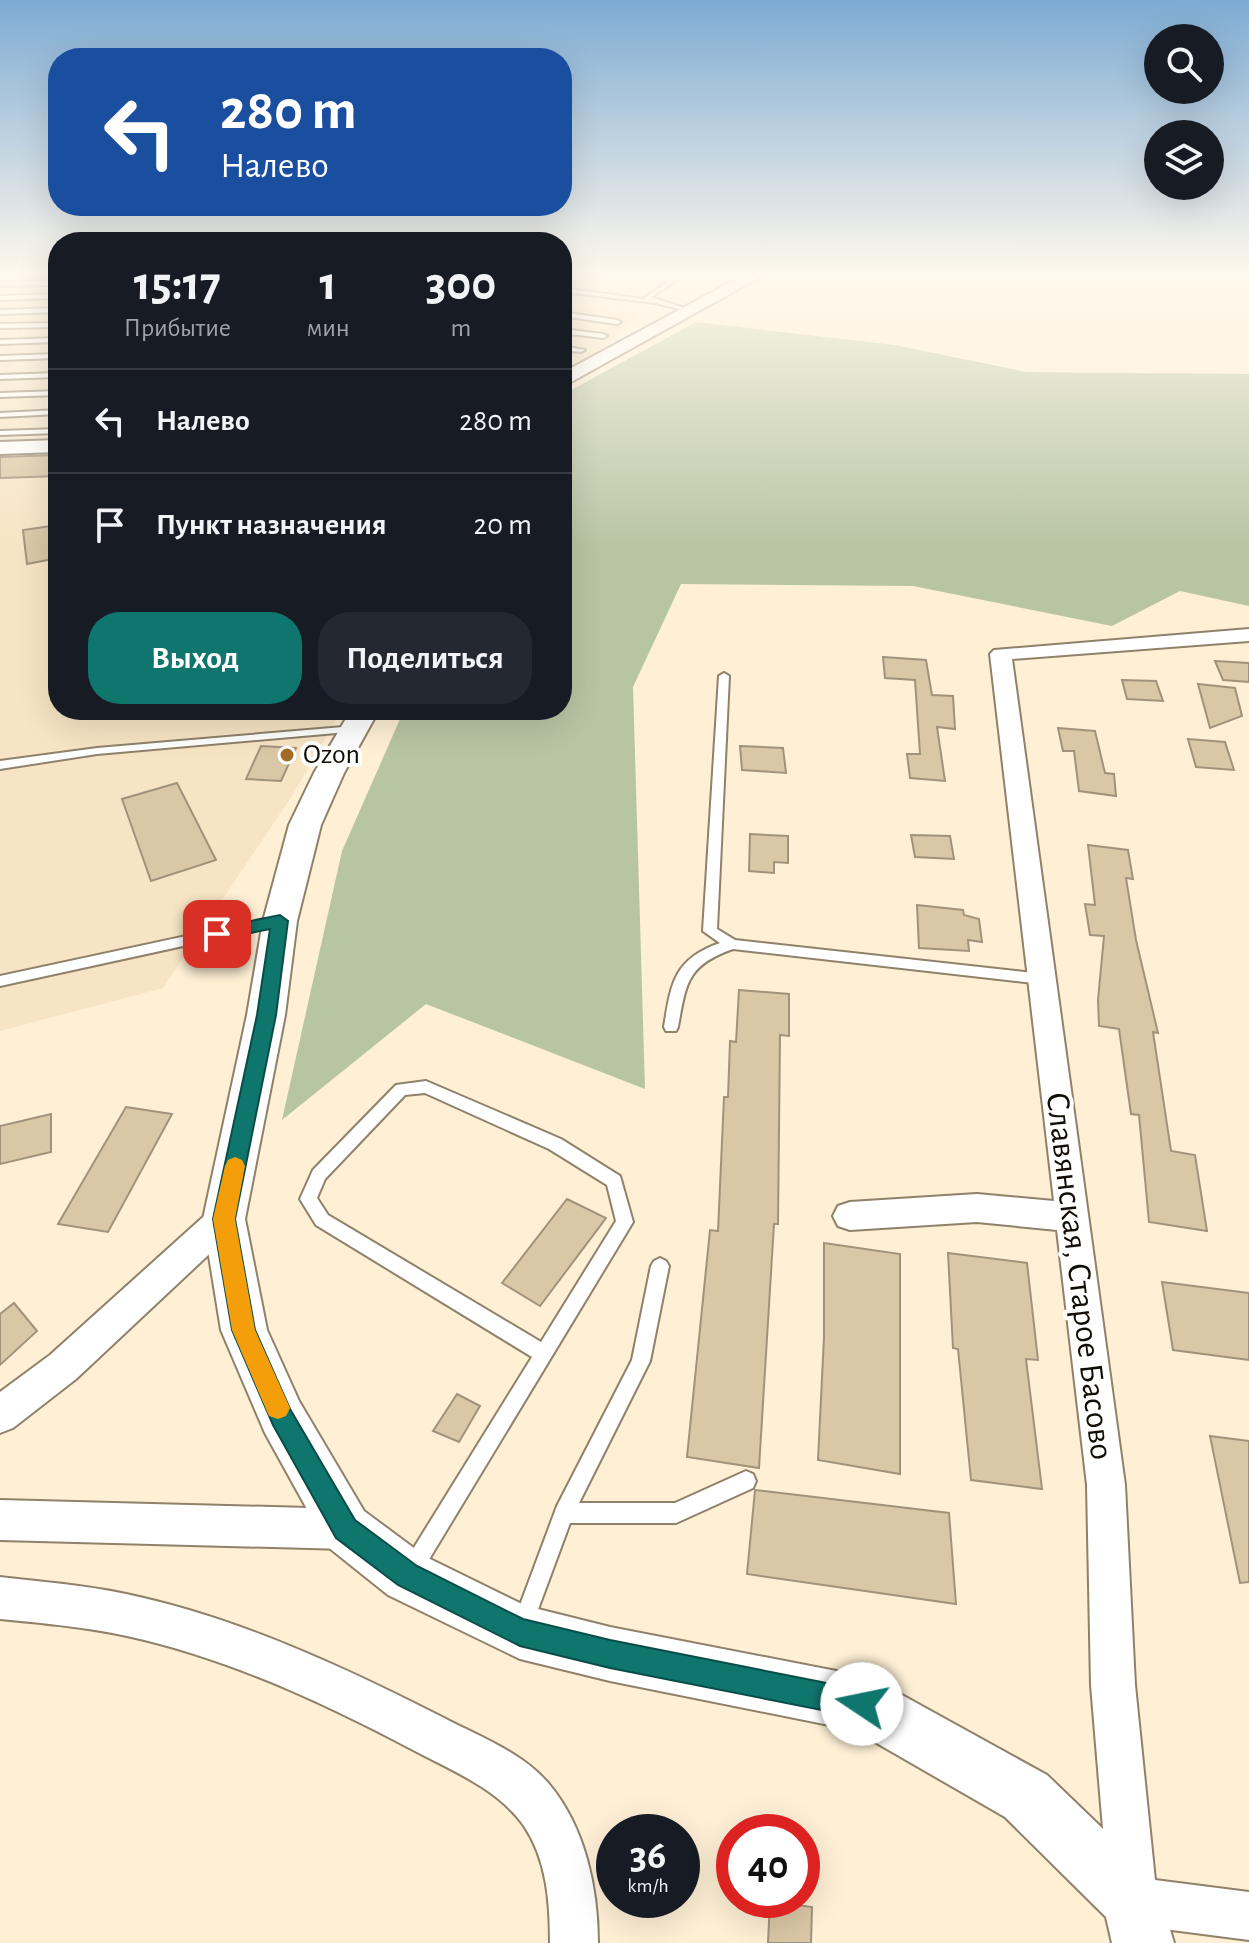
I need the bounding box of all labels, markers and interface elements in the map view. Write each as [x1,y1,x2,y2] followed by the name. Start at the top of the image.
[1144,24,1224,200] map controls
[1144,24,1224,104] button: search
[88,80,192,184] icon: left
[220,83,357,139] text: 280 m
[1144,120,1224,200] button: layers
[220,148,329,184] text: Налево
[134,261,221,309] text: 15:17
[320,261,337,309] text: 1
[426,261,496,309] text: 300
[124,315,231,341] text: Прибытие
[307,315,350,341] text: мин
[450,315,471,341] text: m
[88,399,132,443] icon: left
[156,406,250,436] text: Налево
[459,406,532,436] text: 280 m
[88,503,132,547] icon: arrive
[156,510,387,540] text: Пункт назначения
[474,510,532,540] text: 20 m
[88,612,302,704] button: Выход
[318,612,532,704] button: Поделиться
[303,741,360,769] place label: Ozon
[278,746,296,764] marker: Ozon
[183,900,251,968] pin
[195,912,239,956] icon: arrive
[1040,1090,1118,1462] street label: Славянская, Старое Басово
[820,1662,904,1746] position arrow
[716,1814,820,1918] speed limit sign: 40
[630,1836,666,1876] text: 36
[627,1876,669,1896] text: km/h

